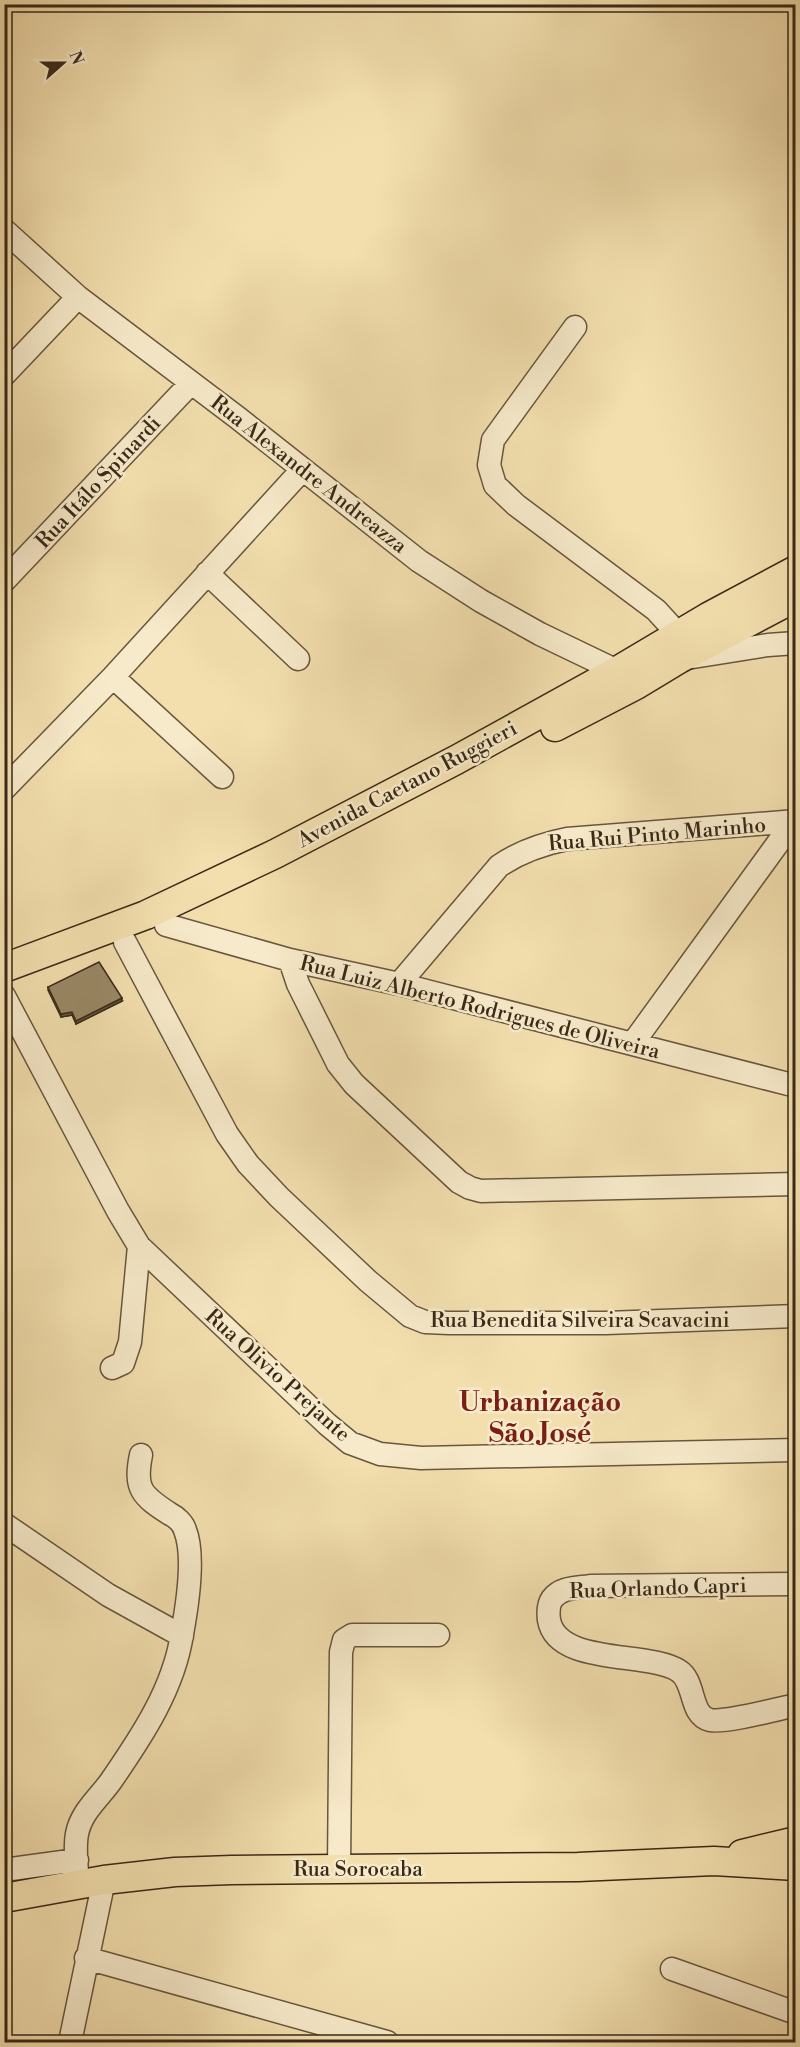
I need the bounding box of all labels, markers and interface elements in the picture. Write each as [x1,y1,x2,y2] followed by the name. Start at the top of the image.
[33,33,93,93] north arrow
[64,48,88,68] text: N
[205,390,412,560] street label: Rua Alexandre Andreazza
[31,411,167,555] street label: Rua Itálo Spinardi
[292,716,522,854] street label: Avenida Caetano Ruggieri
[547,813,767,857] street label: Rua Rui Pinto Marinho
[297,951,663,1065] street label: Rua Luiz Alberto Rodrigues de Oliveira
[199,1304,355,1448] street label: Rua Olivio Prejante
[430,1308,730,1334] street label: Rua Benedita Silveira Scavacini
[459,1386,621,1451] district label: Urbanização São José
[569,1573,747,1605] street label: Rua Orlando Capri
[293,1857,423,1883] street label: Rua Sorocaba

